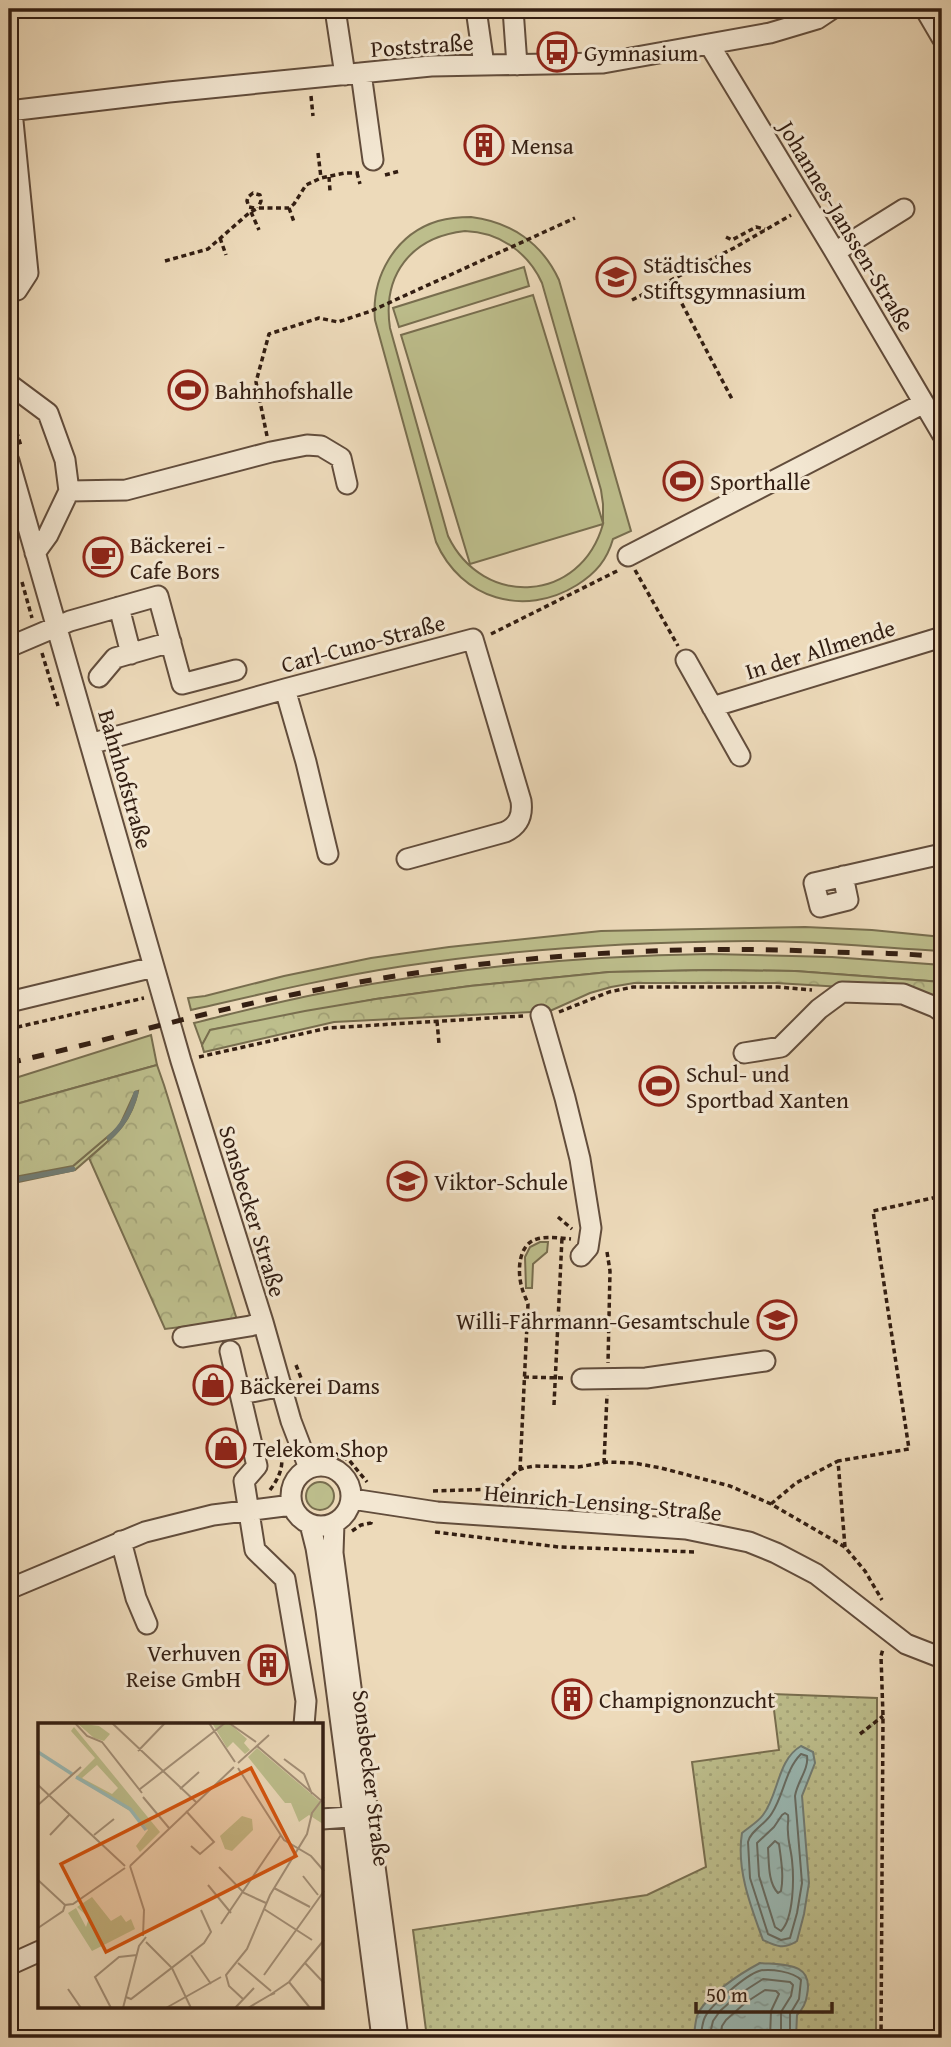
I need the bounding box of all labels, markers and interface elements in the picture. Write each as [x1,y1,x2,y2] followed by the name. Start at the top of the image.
[369,25,475,65] street label: Poststraße
[536,31,578,73] bus stop icon: Gymnasium
[584,36,699,69] place label: Gymnasium
[769,112,923,338] street label: Johannes-Janssen-Straße
[463,124,505,166] building icon: Mensa
[511,129,574,162] place label: Mensa
[643,248,806,307] place label: Städtisches Stiftsgymnasium
[595,256,637,298] school or university icon: Städtisches Stiftsgymnasium
[167,369,209,411] sports icon: Bahnhofshalle
[215,374,353,407] place label: Bahnhofshalle
[662,460,704,502] sports icon: Sporthalle
[710,465,810,498] place label: Sporthalle
[130,528,225,587] place label: Bäckerei - Cafe Bors
[82,536,124,578] cafe icon: Bäckerei - Cafe Bors
[277,605,449,681] street label: Carl-Cuno-Straße
[741,611,899,687] street label: In der Allmende
[90,706,162,852] street label: Bahnhofstraße
[686,1057,849,1116] place label: Schul- und Sportbad Xanten
[638,1065,680,1107] sports icon: Schul- und Sportbad Xanten
[211,1121,295,1301] street label: Sonsbecker Straße
[386,1160,428,1202] school or university icon: Viktor-Schule
[434,1165,568,1198] place label: Viktor-Schule
[756,1299,798,1341] school or university icon: Willi-Fährmann-Gesamtschule
[456,1304,750,1337] place label: Willi-Fährmann-Gesamtschule
[192,1364,234,1406] shop icon: Bäckerei Dams
[240,1369,380,1402] place label: Bäckerei Dams
[205,1427,247,1469] shop icon: Telekom Shop
[253,1432,388,1465] place label: Telekom Shop
[483,1475,723,1529] street label: Heinrich-Lensing-Straße
[126,1636,241,1695] place label: Verhuven Reise GmbH
[247,1644,289,1686] building icon: Verhuven Reise GmbH
[551,1678,593,1720] building icon: Champignonzucht
[599,1683,775,1716] place label: Champignonzucht
[345,1688,399,1868] street label: Sonsbecker Straße
[38,1723,324,2008] inset map
[696,1970,832,2014] scale bar
[706,1979,748,2010] text: 50 m

